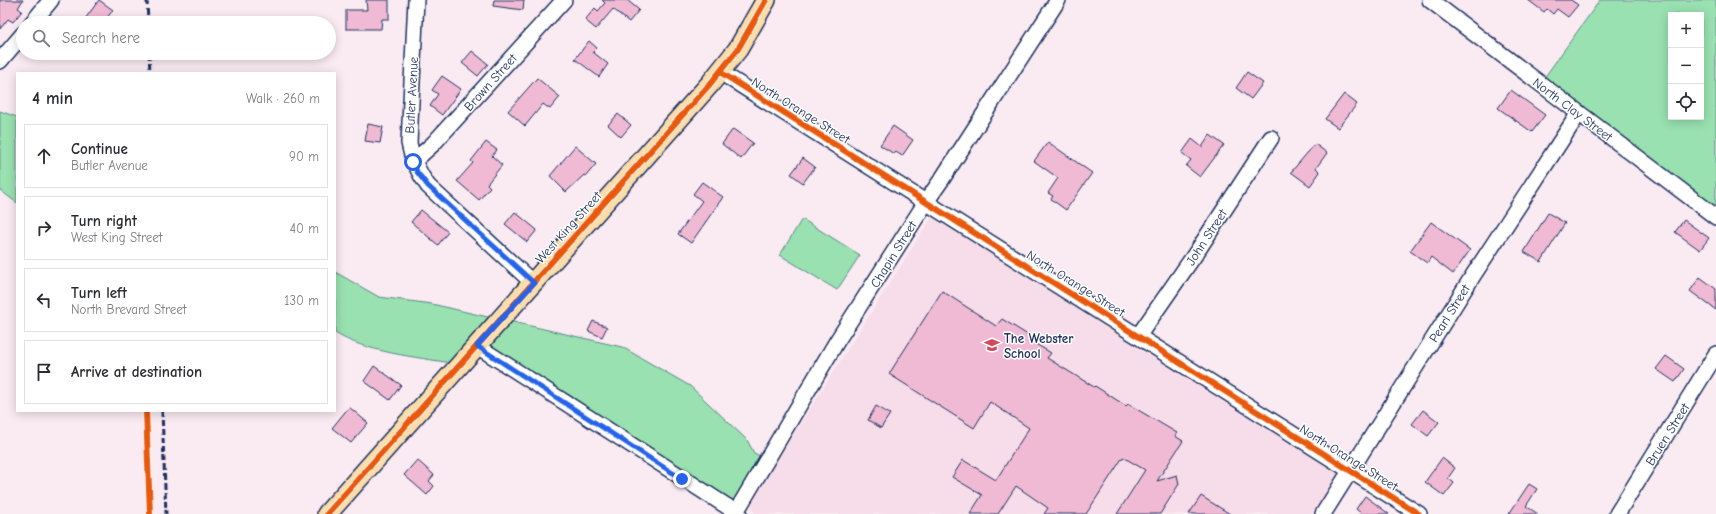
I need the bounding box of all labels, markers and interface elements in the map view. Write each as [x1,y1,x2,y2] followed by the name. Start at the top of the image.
[1668,12,1704,120] map controls
[1668,12,1704,48] button: +
[16,16,336,60] search box
[30,27,52,49] icon: search
[62,29,140,47] text: Search here
[1668,48,1704,84] button: −
[461,50,521,114] street label: Brown Street
[402,56,421,134] street label: Butler Avenue
[749,74,854,147] street label: North Orange Street
[1530,75,1617,145] street label: North Clay Street
[1668,84,1704,120] button: locate
[32,89,73,108] text: 4 min
[246,91,320,106] text: Walk · 260 m
[71,140,128,158] text: Continue
[33,145,55,167] icon: ahead
[289,149,319,164] text: 90 m
[404,153,422,171] route start
[71,158,148,173] text: Butler Avenue
[532,187,605,266] street label: West King Street
[1183,205,1231,268] street label: John Street
[71,212,137,230] text: Turn right
[33,217,55,239] icon: right
[867,217,920,290] street label: Chapin Street
[290,221,319,236] text: 40 m
[71,230,163,245] text: West King Street
[1024,247,1129,320] street label: North Orange Street
[1426,281,1474,345] street label: Pearl Street
[71,284,127,302] text: Turn left
[33,289,55,311] icon: left
[284,293,319,308] text: 130 m
[71,302,187,317] text: North Brevard Street
[1004,331,1074,361] place label: The Webster School
[983,336,1001,354] school or university icon: The Webster School
[33,361,55,383] icon: arrive
[71,363,202,381] text: Arrive at destination
[1642,399,1693,468] street label: Bruen Street
[1297,421,1402,494] street label: North Orange Street
[673,470,691,488] route end

